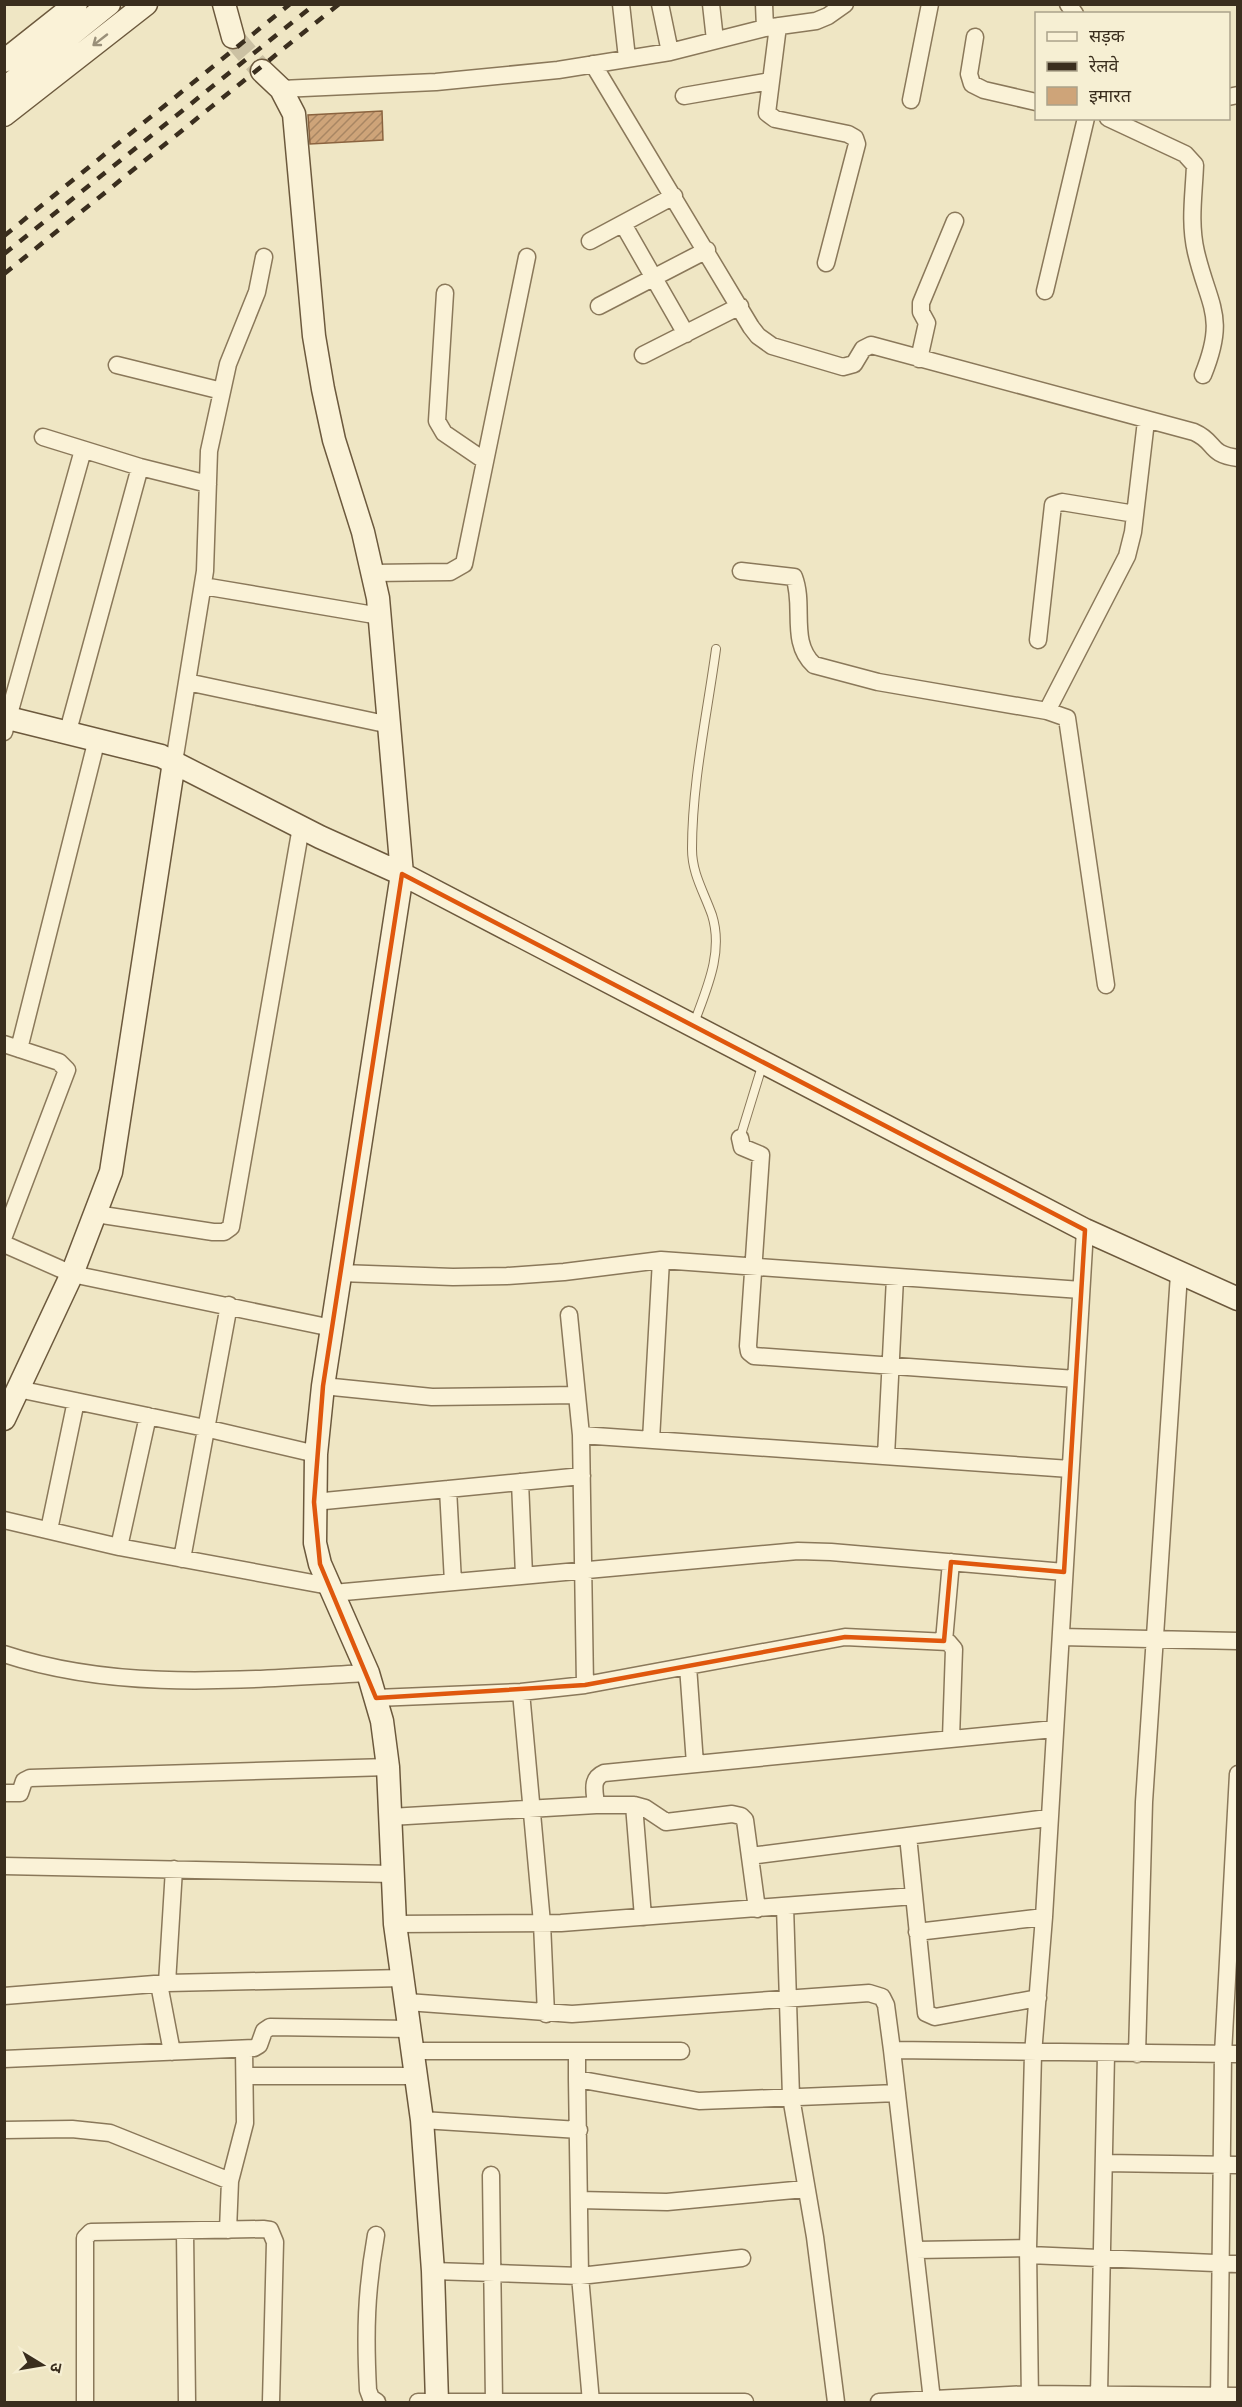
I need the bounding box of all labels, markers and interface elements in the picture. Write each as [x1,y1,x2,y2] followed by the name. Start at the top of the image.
[1035,12,1230,120] legend
[1089,23,1126,47] text: सड़क
[92,34,108,47] one-way arrow
[1088,53,1120,77] text: रेलवे
[1089,83,1132,107] text: इमारत
[12,2335,72,2395] north arrow
[46,2361,68,2375] text: उ

